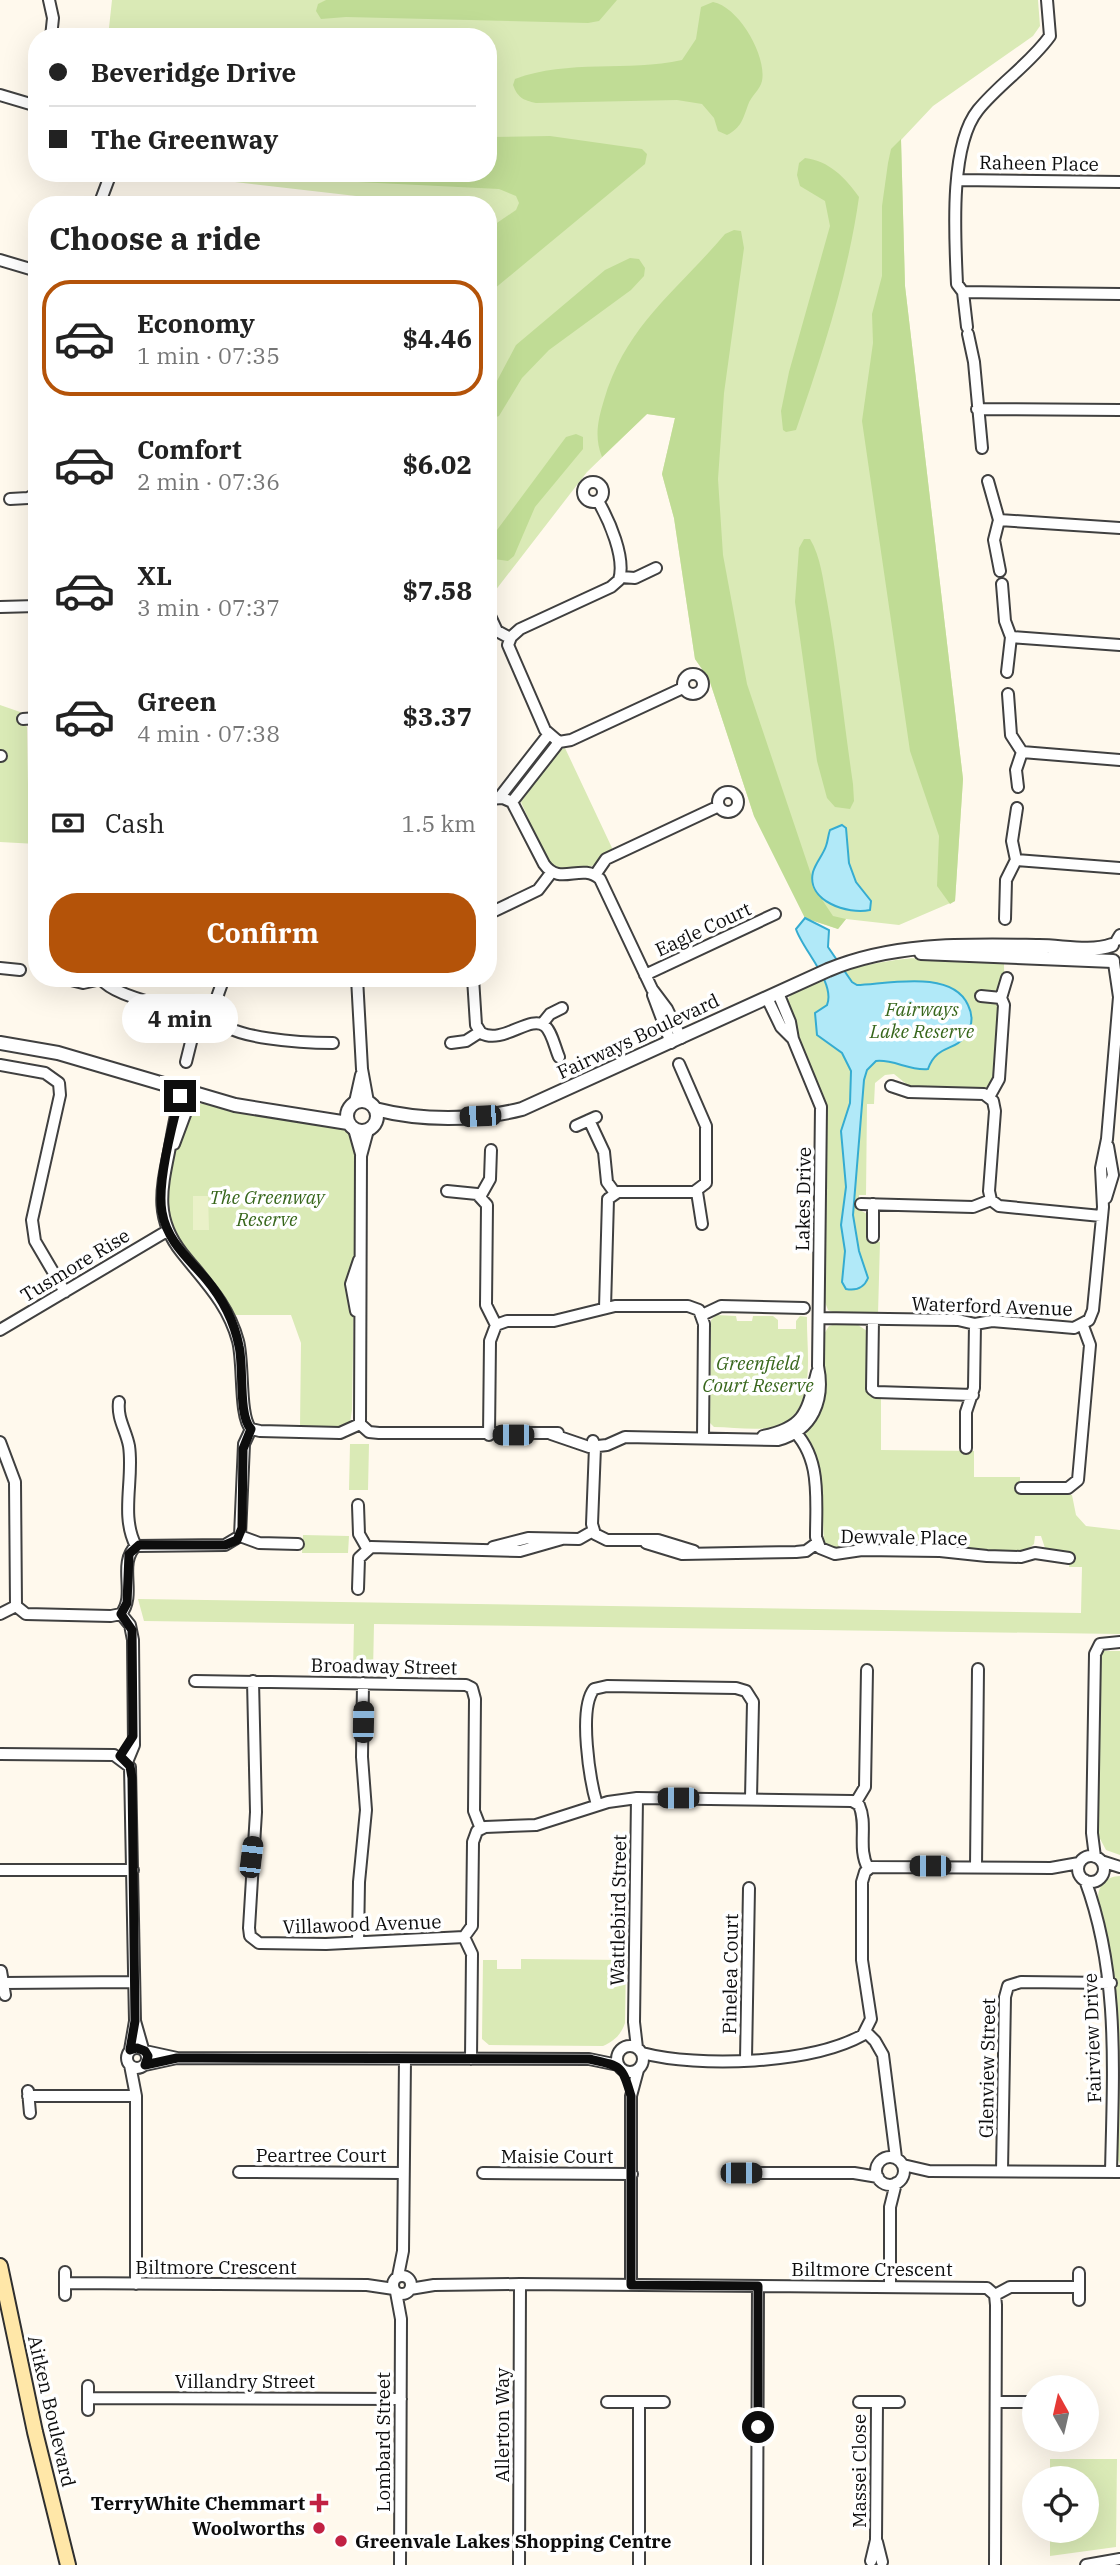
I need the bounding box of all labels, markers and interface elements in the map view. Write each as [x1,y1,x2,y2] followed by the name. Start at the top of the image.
[91,55,296,89] text: Beveridge Drive
[91,122,278,156] text: The Greenway
[979,150,1099,176] street label: Raheen Place
[49,217,261,259] text: Choose a ride
[137,306,255,340] text: Economy
[53,307,116,370] icon: car
[402,321,472,355] text: $4.46
[137,340,280,370] text: 1 min · 07:35
[137,432,242,466] text: Comfort
[53,433,116,496] icon: car
[402,447,472,481] text: $6.02
[137,466,280,496] text: 2 min · 07:36
[137,558,172,592] text: XL
[53,559,116,622] icon: car
[402,573,472,607] text: $7.58
[137,592,280,622] text: 3 min · 07:37
[137,684,217,718] text: Green
[53,685,116,748] icon: car
[402,699,472,733] text: $3.37
[137,718,280,748] text: 4 min · 07:38
[49,804,87,842] icon: cash
[105,806,165,840] text: Cash
[402,808,476,838] text: 1.5 km
[49,893,476,973] button: Confirm
[651,896,755,962] street label: Eagle Court
[553,988,723,1084] street label: Fairways Boulevard
[122,995,238,1044] callout: 4 min
[869,997,975,1043] park label: Fairways Lake Reserve
[148,1003,212,1033] text: 4 min
[164,1080,196,1112] route end
[459,1104,502,1128] car
[790,1147,816,1251] street label: Lakes Drive
[210,1185,326,1231] park label: The Greenway Reserve
[16,1223,134,1307] street label: Tusmore Rise
[911,1291,1073,1321] street label: Waterford Avenue
[702,1351,814,1397] park label: Greenfield Court Reserve
[493,1425,535,1446] car
[840,1524,968,1550] street label: Dewvale Place
[310,1653,458,1679] street label: Broadway Street
[353,1701,374,1743] car
[658,1788,700,1809] car
[605,1834,631,1986] street label: Wattlebird Street
[239,1835,264,1879] car
[910,1856,952,1877] car
[282,1909,442,1939] street label: Villawood Avenue
[717,1913,743,2035] street label: Pinelea Court
[1078,1973,1106,2103] street label: Fairview Drive
[974,1997,1000,2138] street label: Glenview Street
[256,2143,387,2167] street label: Peartree Court
[501,2144,614,2168] street label: Maisie Court
[721,2163,763,2184] car
[135,2255,297,2279] street label: Biltmore Crescent
[791,2257,953,2281] street label: Biltmore Crescent
[23,2333,81,2489] street label: Aitken Boulevard
[490,2367,514,2482] street label: Allerton Way
[175,2369,316,2393] street label: Villandry Street
[371,2372,395,2512] street label: Lombard Street
[1022,2375,1099,2452] north arrow
[1022,2375,1099,2543] map controls
[742,2411,774,2443] route start
[847,2414,871,2528] street label: Massei Close
[1022,2466,1099,2543] button: locate
[91,2491,305,2515] place label: TerryWhite Chemmart
[311,2495,327,2511] marker: TerryWhite Chemmart
[192,2516,305,2540] place label: Woolworths
[311,2520,327,2536] marker: Woolworths
[355,2529,672,2553] place label: Greenvale Lakes Shopping Centre
[333,2533,349,2549] marker: Greenvale Lakes Shopping Centre

